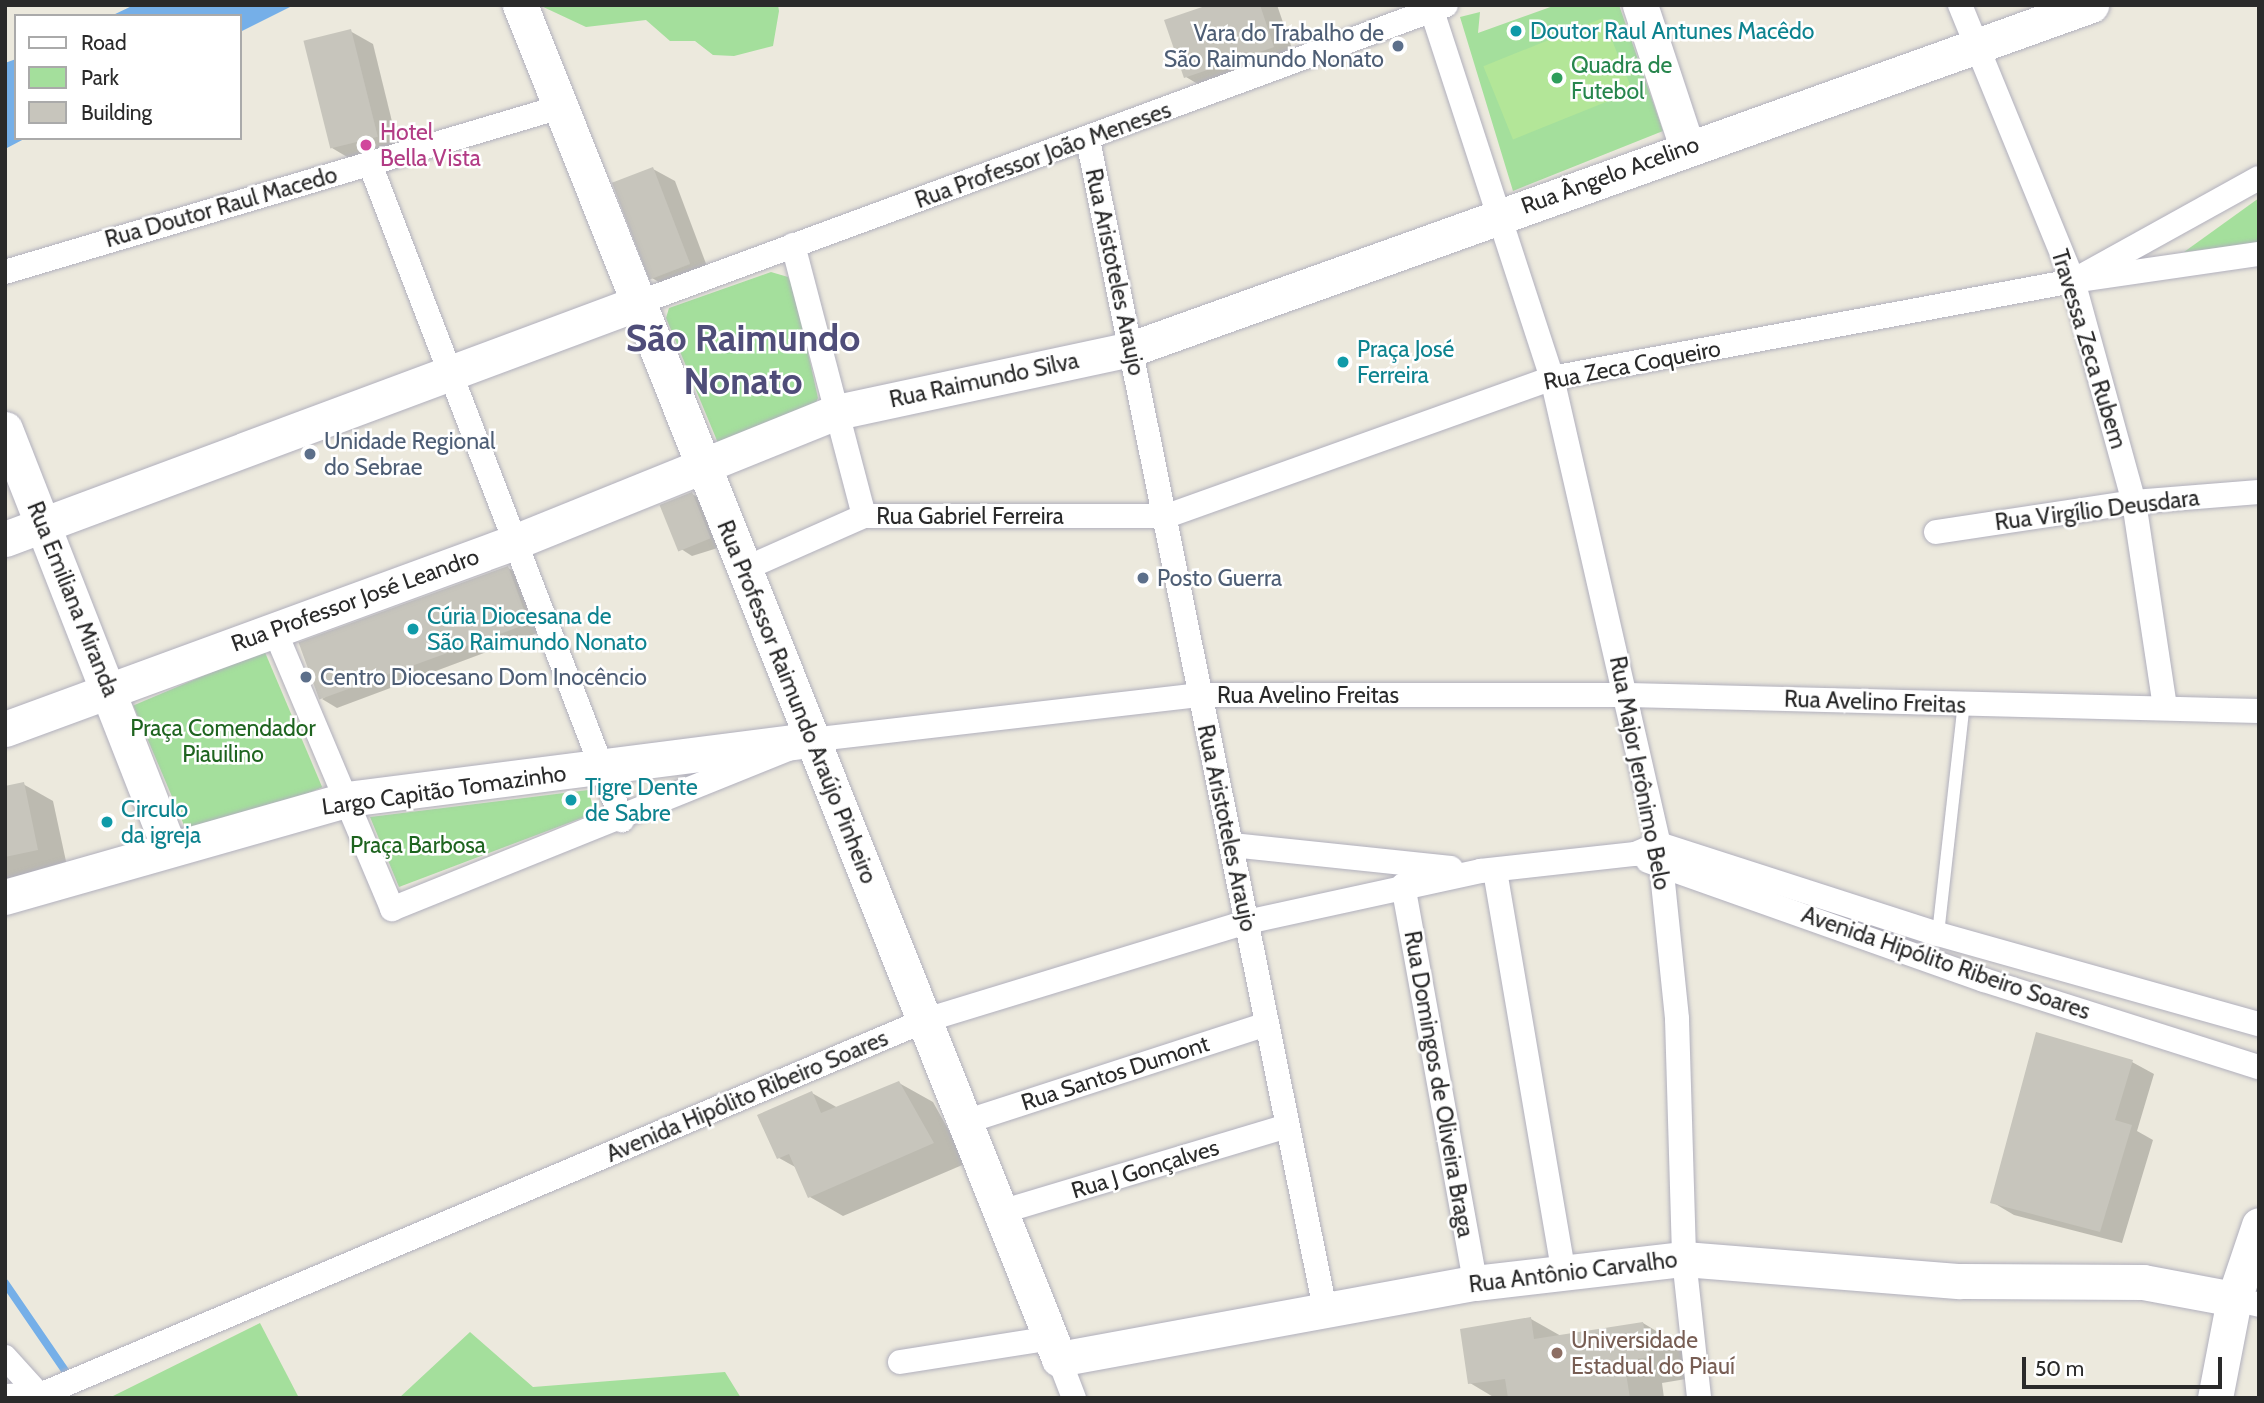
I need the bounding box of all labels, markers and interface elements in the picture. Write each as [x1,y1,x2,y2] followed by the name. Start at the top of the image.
[14,14,242,140] legend
[1530,17,1815,45] place label: Doutor Raul Antunes Macêdo
[1164,19,1384,73] place label: Vara do Trabalho de São Raimundo Nonato
[1508,23,1524,39] marker: Doutor Raul Antunes Macêdo
[81,30,127,55] text: Road
[1390,38,1406,54] marker: Vara do Trabalho de São Raimundo Nonato
[1571,51,1672,105] place label: Quadra de Futebol
[81,65,119,90] text: Park
[1549,70,1565,86] marker: Quadra de Futebol
[911,96,1175,214] street label: Rua Professor João Meneses
[81,100,152,125] text: Building
[380,118,481,172] place label: Hotel Bella Vista
[1517,130,1703,220] street label: Rua Ângelo Acelino
[358,137,374,153] marker: Hotel Bella Vista
[102,161,340,253] street label: Rua Doutor Raul Macedo
[1080,166,1150,378] street label: Rua Aristoteles Araujo
[2046,246,2132,452] street label: Travessa Zeca Rubem
[626,317,860,404] district label: São Raimundo Nonato
[1541,334,1723,396] street label: Rua Zeca Coqueiro
[1357,335,1454,389] place label: Praça José Ferreira
[887,346,1081,414] street label: Rua Raimundo Silva
[1335,354,1351,370] marker: Praça José Ferreira
[324,427,495,481] place label: Unidade Regional do Sebrae
[302,446,318,462] marker: Unidade Regional do Sebrae
[1993,484,2201,536] street label: Rua Virgílio Deusdara
[21,497,125,701] street label: Rua Emiliana Miranda
[876,502,1064,530] street label: Rua Gabriel Ferreira
[711,516,883,888] street label: Rua Professor Raimundo Araújo Pinheiro
[227,542,483,658] street label: Rua Professor José Leandro
[1157,564,1282,592] place label: Posto Guerra
[1135,570,1151,586] marker: Posto Guerra
[427,602,647,656] place label: Cúria Diocesana de São Raimundo Nonato
[405,621,421,637] marker: Cúria Diocesana de São Raimundo Nonato
[1604,654,1676,892] street label: Rua Major Jerônimo Belo
[320,663,647,691] place label: Centro Diocesano Dom Inocêncio
[298,669,314,685] marker: Centro Diocesano Dom Inocêncio
[1217,681,1399,709] street label: Rua Avelino Freitas
[1784,685,1966,719] street label: Rua Avelino Freitas
[130,714,316,768] park label: Praça Comendador Piauilino
[1192,722,1262,934] street label: Rua Aristoteles Araujo
[320,759,568,821] street label: Largo Capitão Tomazinho
[585,773,698,827] place label: Tigre Dente de Sabre
[563,792,579,808] marker: Tigre Dente de Sabre
[121,795,201,849] place label: Circulo da igreja
[99,814,115,830] marker: Circulo da igreja
[350,831,486,859] park label: Praça Barbosa
[1798,901,2094,1025] street label: Avenida Hipólito Ribeiro Soares
[1398,929,1480,1239] street label: Rua Domingos de Oliveira Braga
[602,1024,892,1168] street label: Avenida Hipólito Ribeiro Soares
[1018,1030,1212,1116] street label: Rua Santos Dumont
[1068,1133,1222,1205] street label: Rua J Gonçalves
[1467,1246,1679,1298] street label: Rua Antônio Carvalho
[1571,1326,1735,1380] place label: Universidade Estadual do Piauí
[2026,1344,2226,1388] scale bar
[1549,1345,1565,1361] marker: Universidade Estadual do Piauí
[2035,1356,2084,1381] text: 50 m

